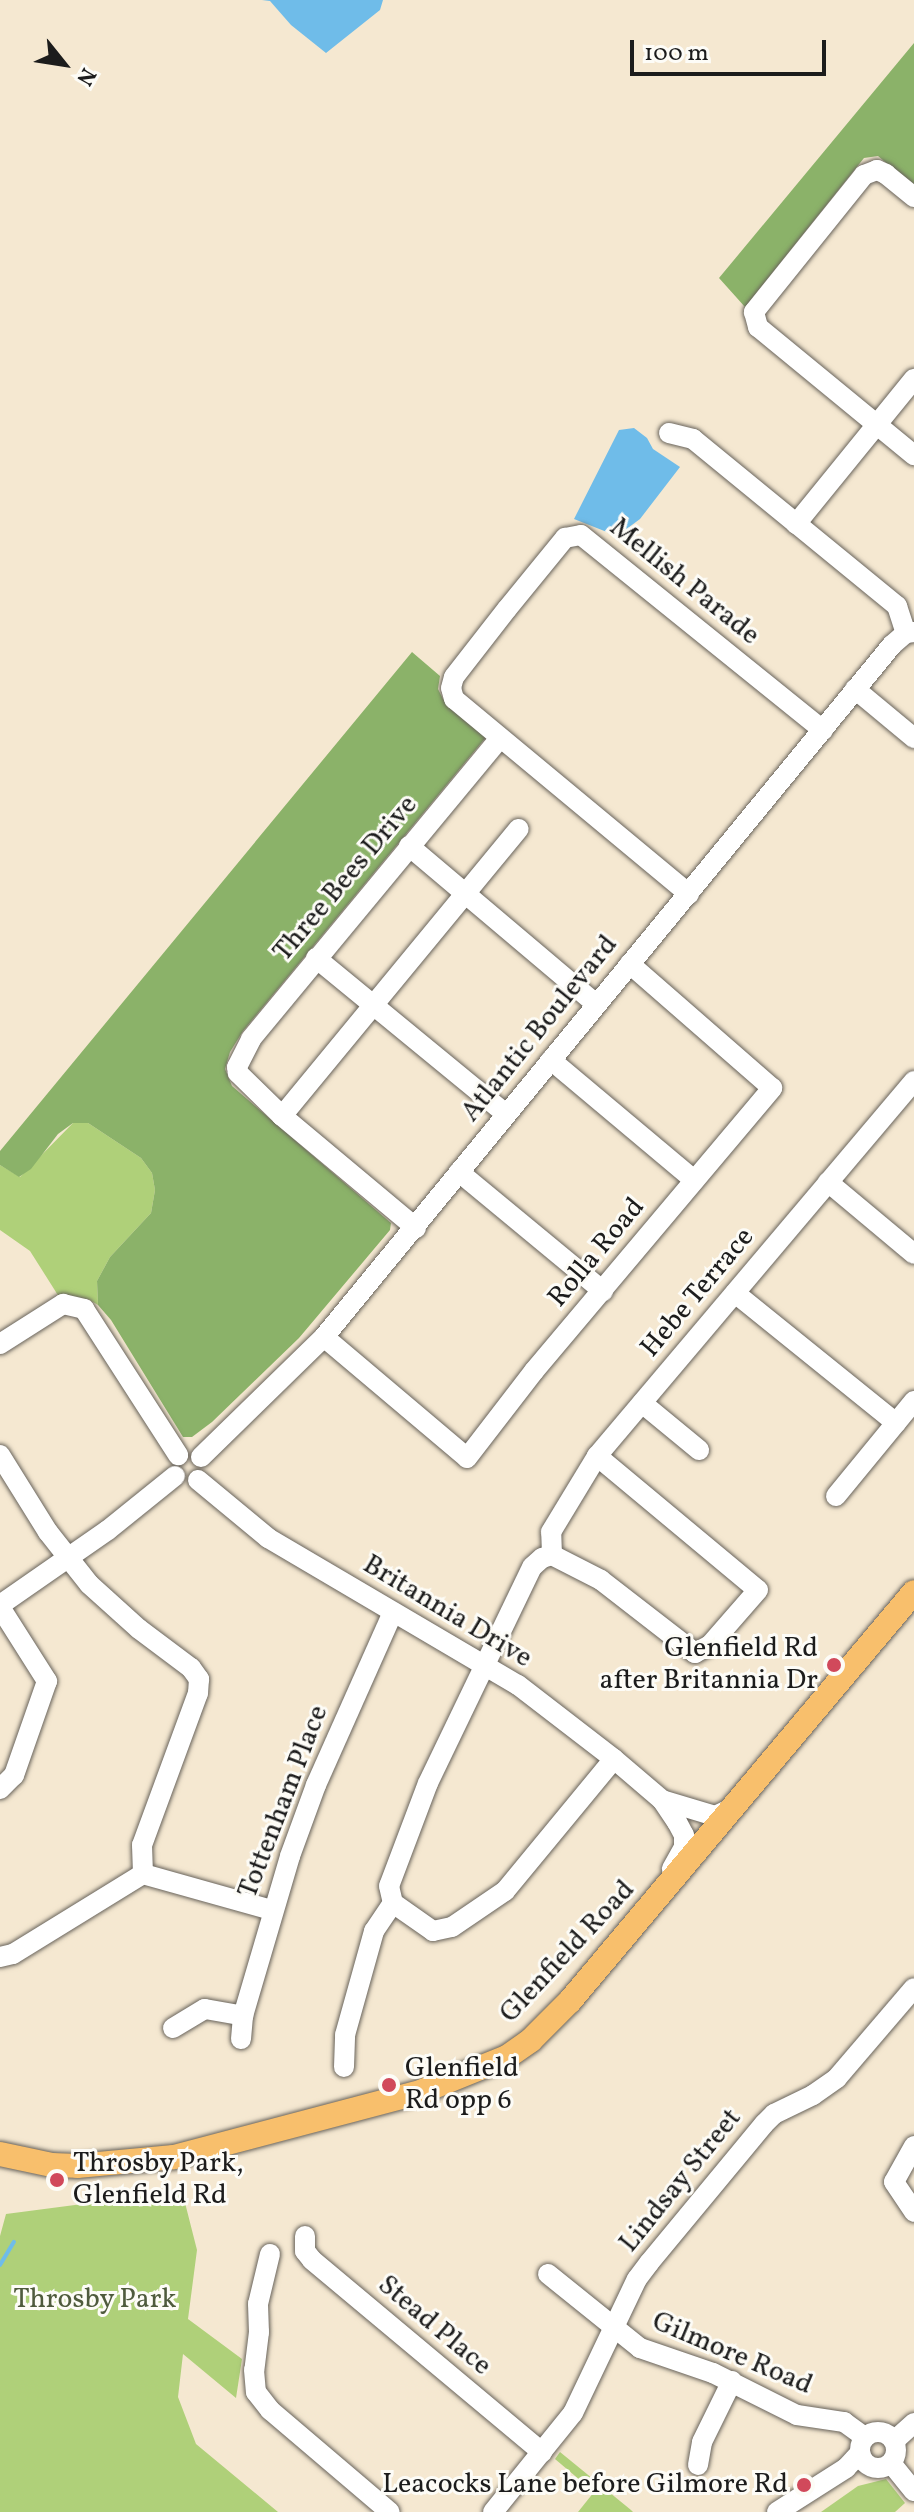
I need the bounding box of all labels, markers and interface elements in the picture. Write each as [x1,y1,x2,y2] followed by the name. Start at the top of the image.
[24,24,104,104] north arrow
[634,24,830,74] scale bar
[644,37,709,71] text: 100 m
[68,62,103,91] text: N
[602,511,766,653] street label: Mellish Parade
[267,789,425,969] street label: Three Bees Drive
[454,929,626,1129] street label: Atlantic Boulevard
[541,1191,653,1315] street label: Rolla Road
[634,1221,762,1365] street label: Hebe Terrace
[356,1548,538,1676] street label: Britannia Drive
[599,1632,818,1698] place label: Glenfield Rd after Britannia Dr
[825,1656,843,1674] marker: Glenfield Rd after Britannia Dr
[232,1701,336,1903] street label: Tottenham Place
[493,1874,643,2030] street label: Glenfield Road
[405,2052,519,2118] place label: Glenfield Rd opp 6
[380,2076,398,2094] marker: Glenfield Rd opp 6
[613,2102,749,2260] street label: Lindsay Street
[73,2147,244,2213] place label: Throsby Park, Glenfield Rd
[48,2171,66,2189] marker: Throsby Park, Glenfield Rd
[370,2269,498,2383] street label: Stead Place
[13,2283,177,2317] park label: Throsby Park
[647,2305,817,2403] street label: Gilmore Road
[382,2468,788,2502] place label: Leacocks Lane before Gilmore Rd
[795,2476,813,2494] marker: Leacocks Lane before Gilmore Rd

